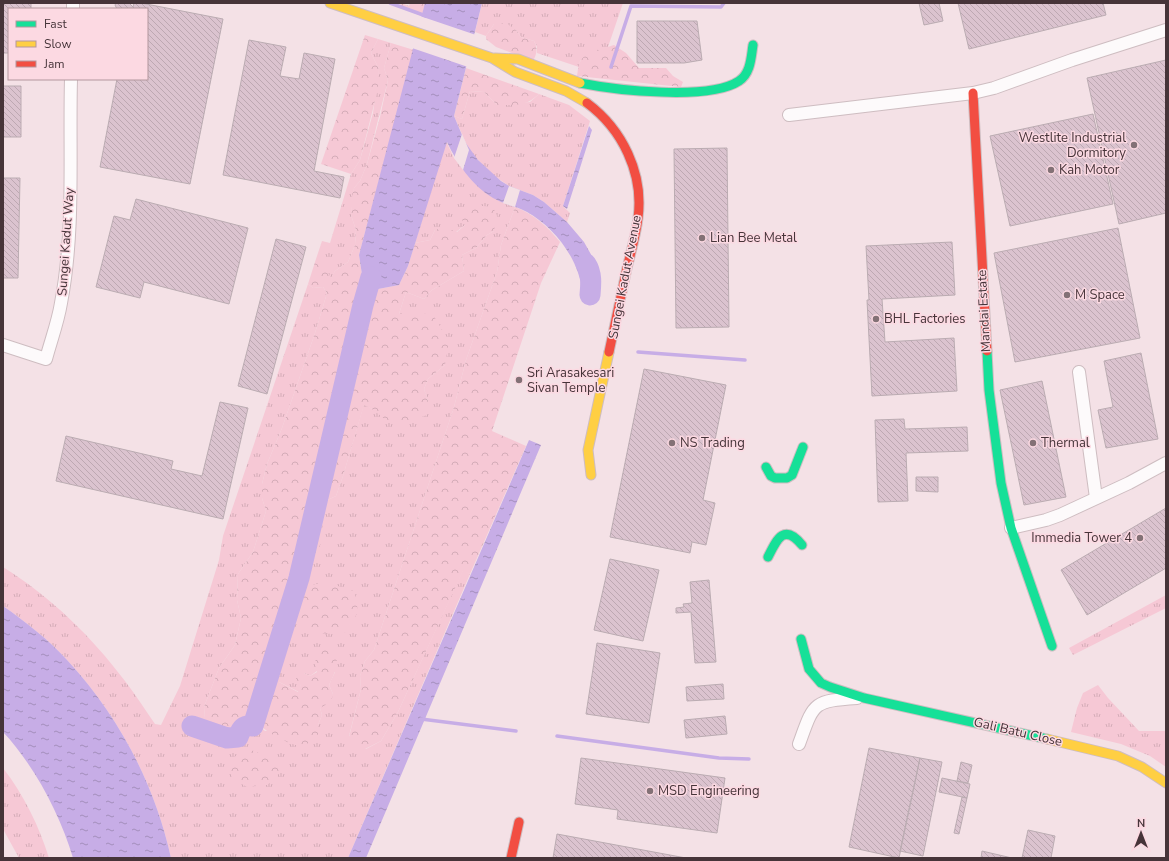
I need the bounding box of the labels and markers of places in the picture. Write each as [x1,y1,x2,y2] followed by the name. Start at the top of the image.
[1018,129,1126,162] place label: Westlite Industrial Dormitory
[1129,140,1139,150] marker: Westlite Industrial Dormitory
[1059,161,1120,179] place label: Kah Motor
[1046,165,1056,175] marker: Kah Motor
[710,229,797,247] place label: Lian Bee Metal
[697,233,707,243] marker: Lian Bee Metal
[1075,286,1125,304] place label: M Space
[1062,290,1072,300] marker: M Space
[884,310,965,328] place label: BHL Factories
[871,314,881,324] marker: BHL Factories
[527,364,614,397] place label: Sri Arasakesari Sivan Temple
[514,375,524,385] marker: Sri Arasakesari Sivan Temple
[680,434,745,452] place label: NS Trading
[1041,434,1090,452] place label: Thermal
[667,438,677,448] marker: NS Trading
[1028,438,1038,448] marker: Thermal
[1031,529,1132,547] place label: Immedia Tower 4
[1135,533,1145,543] marker: Immedia Tower 4
[658,782,760,800] place label: MSD Engineering
[645,786,655,796] marker: MSD Engineering

